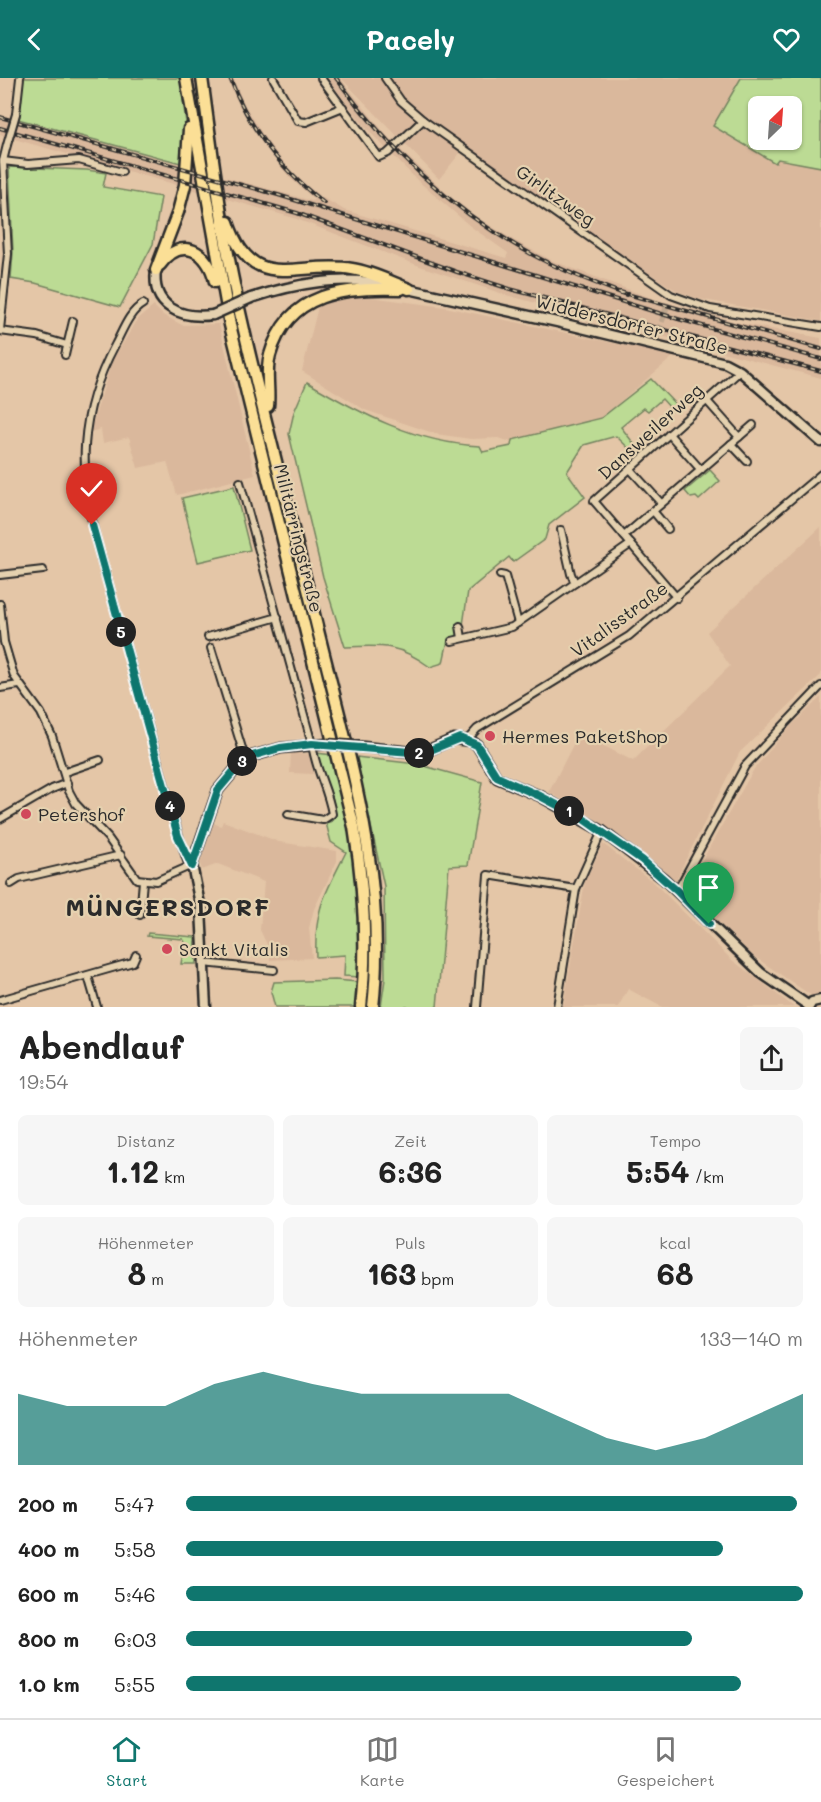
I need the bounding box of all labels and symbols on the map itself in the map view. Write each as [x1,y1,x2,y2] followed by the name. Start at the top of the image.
[748,96,802,150] north arrow
[512,159,600,231] street label: Girlitzweg
[533,288,731,360] street label: Widdersdorfer Straße
[592,378,708,484] street label: Dansweilerweg
[269,461,329,615] street label: Militärringstraße
[66,463,117,525] pin
[566,576,672,662] street label: Vitalisstraße
[106,617,136,647] pin: 5
[502,724,668,748] place label: Hermes PaketShop
[483,729,497,743] marker: Hermes PaketShop
[404,738,434,768] pin: 2
[227,746,257,776] pin: 3
[155,791,185,821] pin: 4
[554,796,584,826] pin: 1
[38,802,126,826] place label: Petershof
[19,807,33,821] marker: Petershof
[683,862,734,924] pin
[65,891,271,922] district label: MÜNGERSDORF
[179,937,289,961] place label: Sankt Vitalis
[160,942,174,956] marker: Sankt Vitalis

